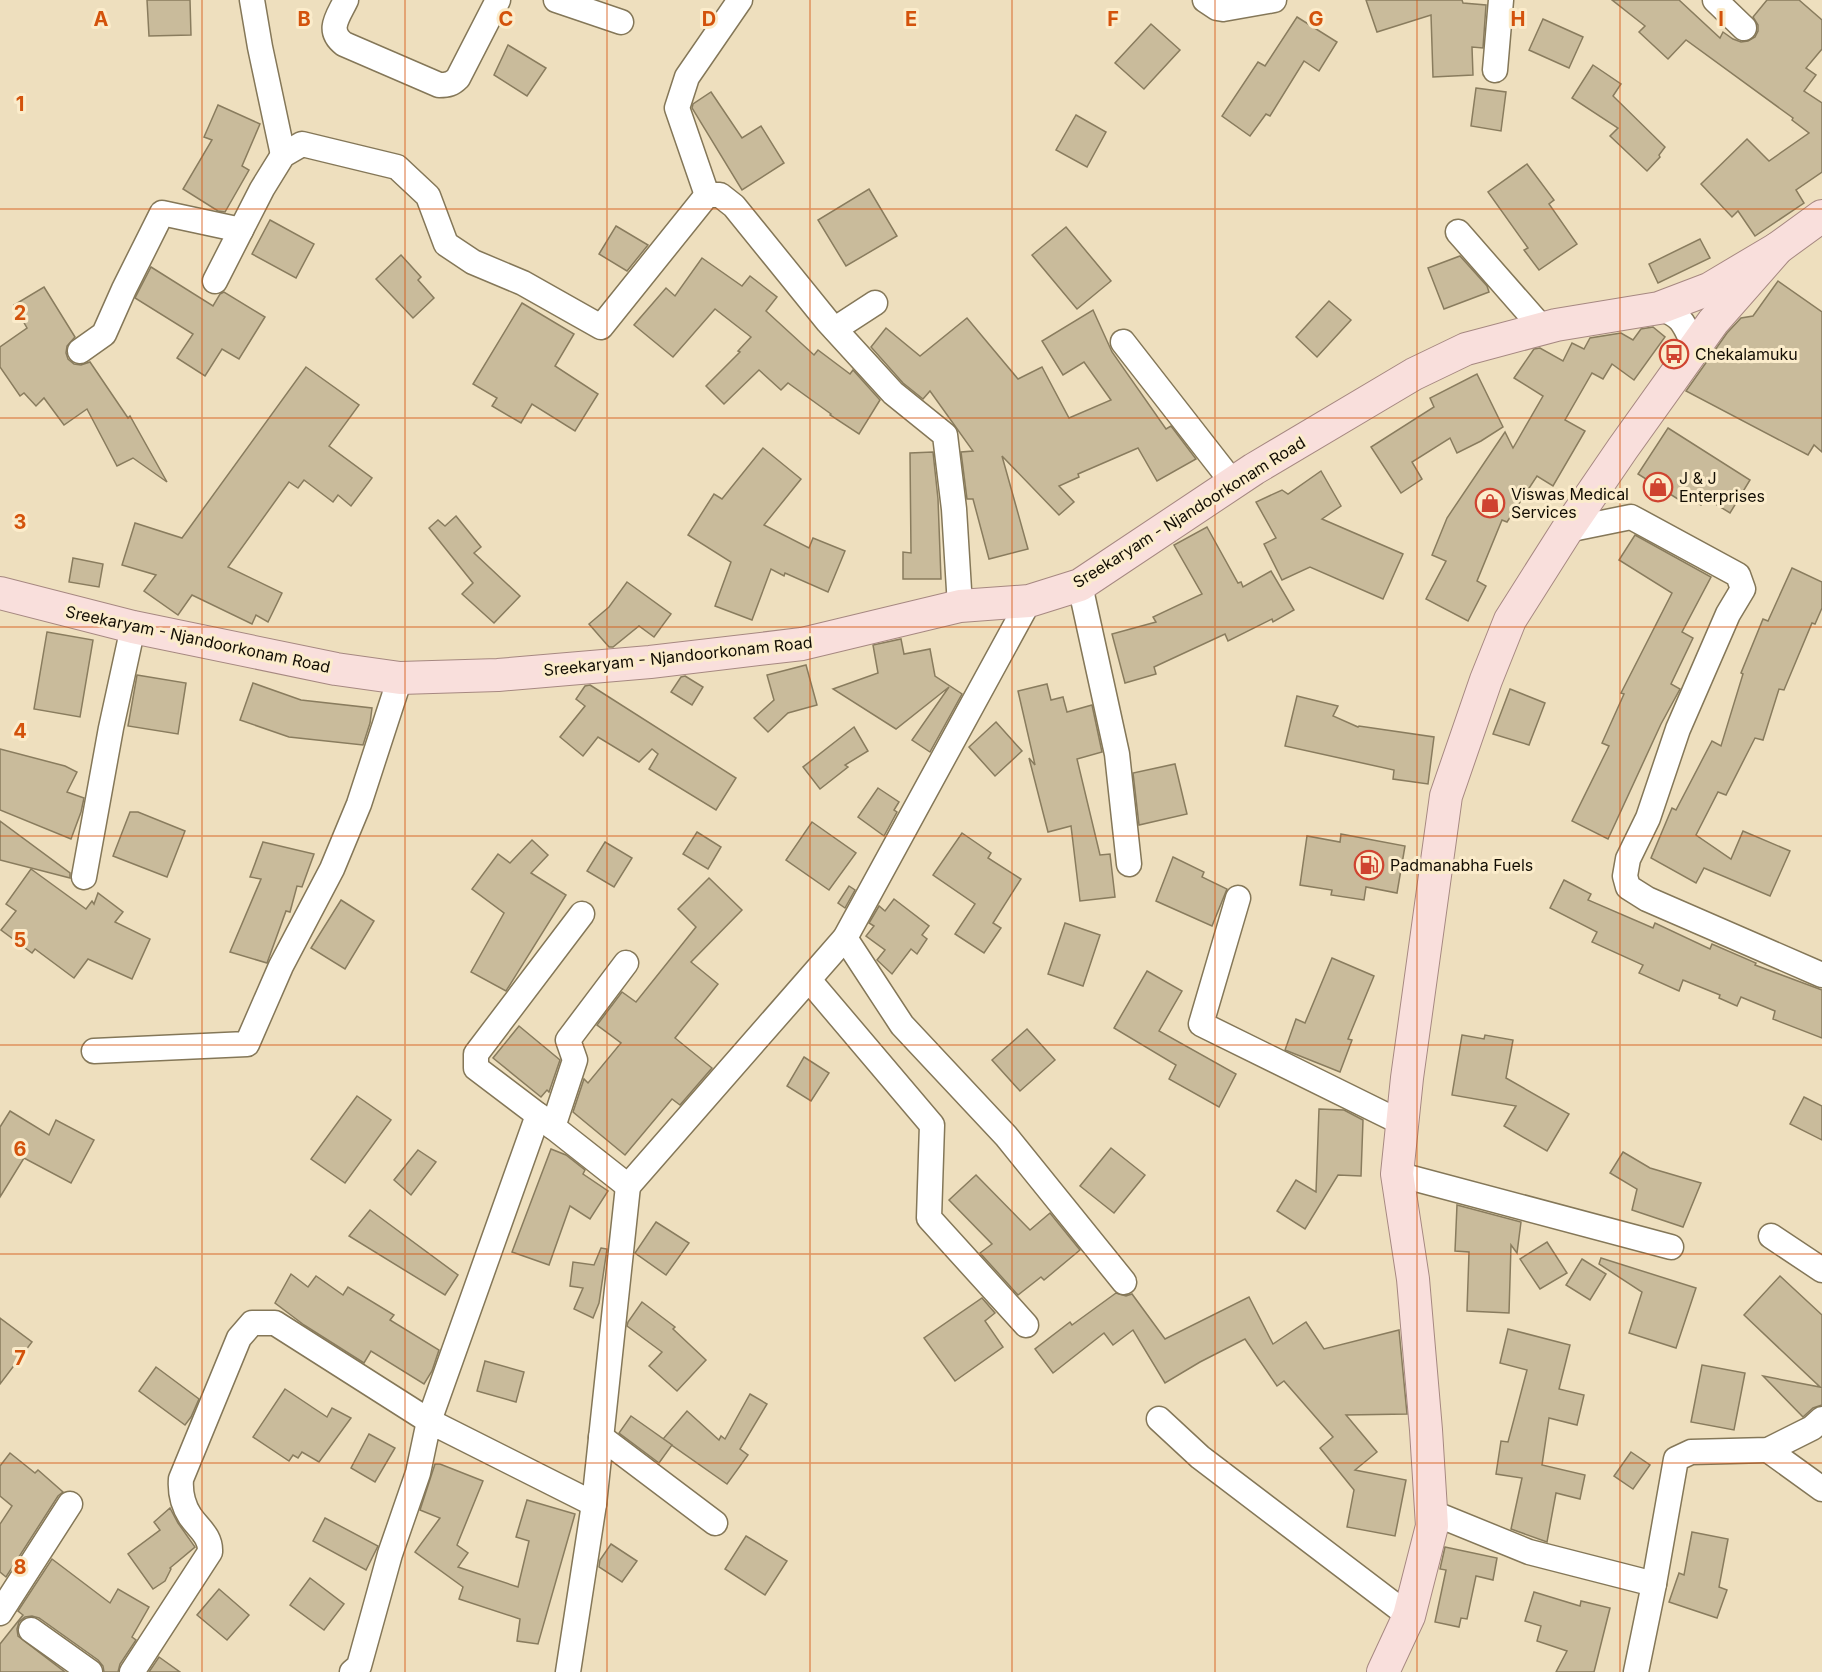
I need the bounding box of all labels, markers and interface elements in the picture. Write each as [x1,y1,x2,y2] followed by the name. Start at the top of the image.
[94,7,109,31] text: A
[297,7,311,31] text: B
[499,7,513,31] text: C
[702,7,716,31] text: D
[905,7,917,31] text: E
[1107,7,1119,31] text: F
[1308,7,1324,31] text: G
[1511,7,1525,31] text: H
[1718,7,1724,31] text: I
[16,92,24,116] text: 1
[14,301,26,325] text: 2
[1658,338,1690,370] bus stop icon: Chekalamuku
[1695,344,1798,364] place label: Chekalamuku
[1069,432,1309,592] street label: Sreekaryam - Njandoorkonam Road
[1679,468,1765,506] place label: J & J Enterprises
[1642,471,1674,503] shop icon: J & J Enterprises
[1511,484,1629,522] place label: Viswas Medical Services
[1474,487,1506,519] shop icon: Viswas Medical Services
[14,510,26,534] text: 3
[64,601,332,677] street label: Sreekaryam - Njandoorkonam Road
[543,632,813,680] street label: Sreekaryam - Njandoorkonam Road
[13,719,27,743] text: 4
[1353,849,1385,881] fuel station icon: Padmanabha Fuels
[1390,855,1533,875] place label: Padmanabha Fuels
[14,928,26,952] text: 5
[14,1137,27,1161] text: 6
[14,1346,26,1370] text: 7
[13,1555,27,1579] text: 8

